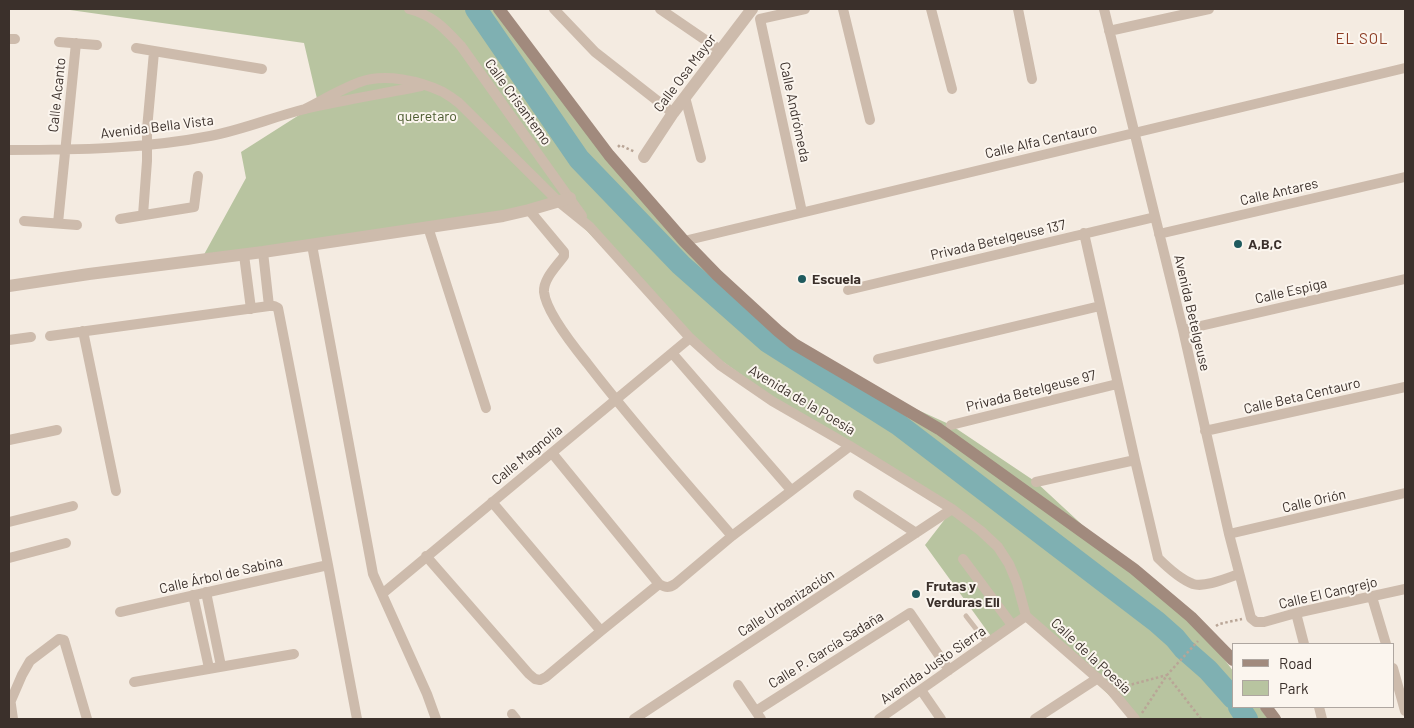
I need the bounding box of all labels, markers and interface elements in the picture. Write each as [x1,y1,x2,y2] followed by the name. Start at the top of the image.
[1335,30,1389,48] district label: EL SOL
[650,31,720,115] street label: Calle Osa Mayor
[481,56,555,148] street label: Calle Crisantemo
[45,57,69,133] street label: Calle Acanto
[776,60,814,164] street label: Calle Andrómeda
[397,108,457,124] park label: queretaro
[99,112,215,142] street label: Avenida Bella Vista
[983,120,1099,162] street label: Calle Alfa Centauro
[1238,175,1320,209] street label: Calle Antares
[929,216,1067,264] street label: Privada Betelgeuse 137
[1248,236,1282,252] place label: A,B,C
[1232,238,1244,250] marker: A,B,C
[1170,253,1214,373] street label: Avenida Betelgeuse
[812,271,861,287] place label: Escuela
[796,273,808,285] marker: Escuela
[1253,275,1329,307] street label: Calle Espiga
[746,361,858,439] street label: Avenida de la Poesía
[964,367,1098,415] street label: Privada Betelgeuse 97
[1242,374,1362,418] street label: Calle Beta Centauro
[488,421,566,489] street label: Calle Magnolia
[1281,486,1347,516] street label: Calle Orión
[158,553,284,597] street label: Calle Árbol de Sabina
[735,566,837,640] street label: Calle Urbanización
[1277,573,1379,613] street label: Calle El Cangrejo
[926,578,1000,610] place label: Frutas y Verduras Eli
[910,588,922,600] marker: Frutas y Verduras Eli
[765,608,887,692] street label: Calle P. García Sadaña
[1048,615,1134,697] street label: Calle de la Poesía
[877,622,989,708] street label: Avenida Justo Sierra
[1232,643,1394,708] legend
[1279,654,1312,672] text: Road
[1279,679,1308,697] text: Park

